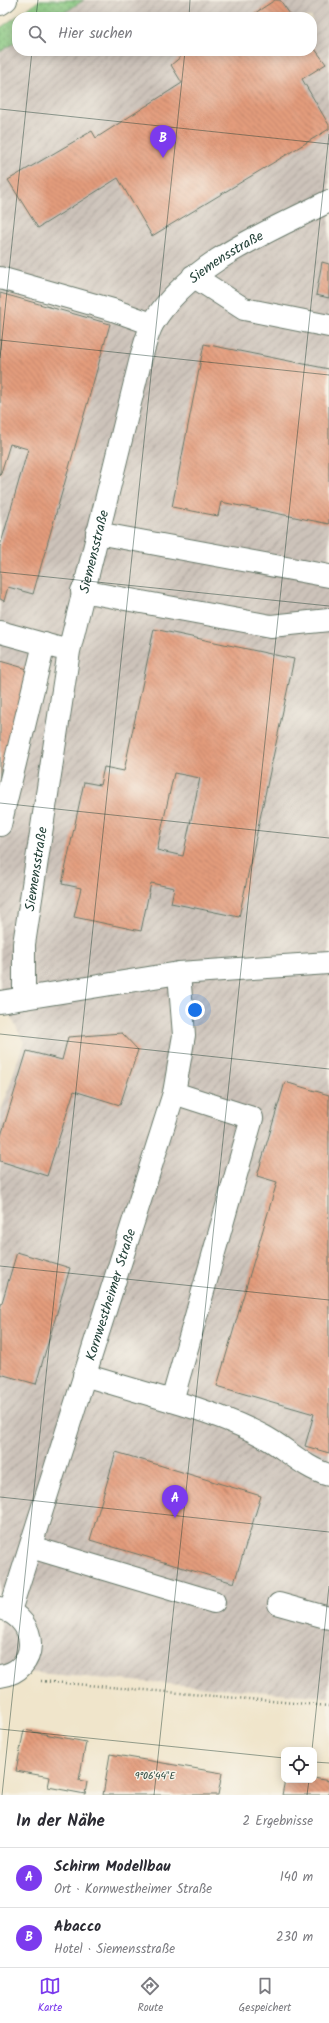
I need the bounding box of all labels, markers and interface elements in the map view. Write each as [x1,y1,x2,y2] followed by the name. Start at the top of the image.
[12,12,317,56] search box
[58,22,132,46] text: Hier suchen
[26,23,48,45] icon: search
[150,125,176,158] pin: B
[184,225,268,289] street label: Siemensstraße
[74,507,115,596] street label: Siemensstraße
[19,825,54,913] street label: Siemensstraße
[185,1000,205,1020] your location
[80,1225,143,1364] street label: Kornwestheimer Straße
[162,1485,188,1518] pin: A
[281,1747,317,1783] map controls
[281,1747,317,1783] button: locate
[135,1768,176,1784] text: 9°06'44"E
[16,1808,105,1835] text: In der Nähe
[243,1811,313,1832] text: 2 Ergebnisse
[54,1855,170,1879] text: Schirm Modellbau
[25,1867,33,1888] text: A
[280,1867,313,1888] text: 140 m
[54,1879,212,1900] text: Ort · Kornwestheimer Straße
[54,1915,101,1939] text: Abacco
[25,1927,33,1948] text: B
[276,1927,313,1948] text: 230 m
[54,1939,175,1960] text: Hotel · Siemensstraße
[38,1975,62,2017] tab: Karte
[137,1975,163,2017] tab: Route
[239,1975,291,2017] tab: Gespeichert

